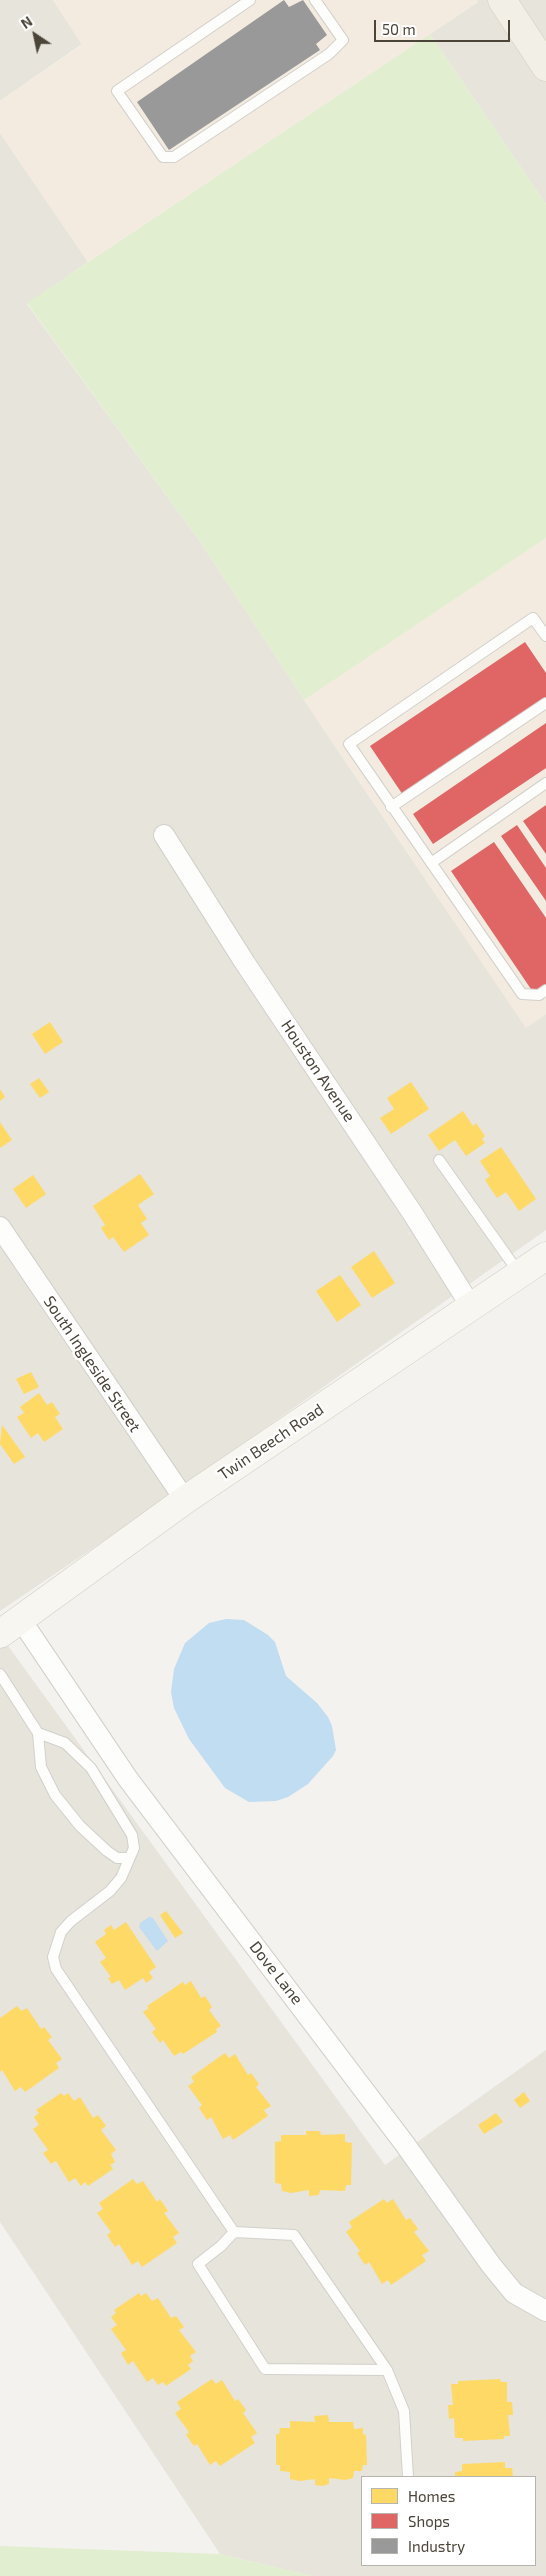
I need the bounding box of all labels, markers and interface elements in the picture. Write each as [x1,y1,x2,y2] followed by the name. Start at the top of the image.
[10,10,60,60] north arrow
[376,10,512,42] scale bar
[17,12,35,32] text: N
[382,20,416,38] text: 50 m
[277,1016,359,1126] street label: Houston Avenue
[39,1292,145,1436] street label: South Ingleside Street
[215,1400,327,1484] street label: Twin Beech Road
[245,1938,307,2008] street label: Dove Lane
[361,2476,536,2566] legend
[408,2487,455,2505] text: Homes
[408,2512,450,2530] text: Shops
[408,2537,465,2555] text: Industry

